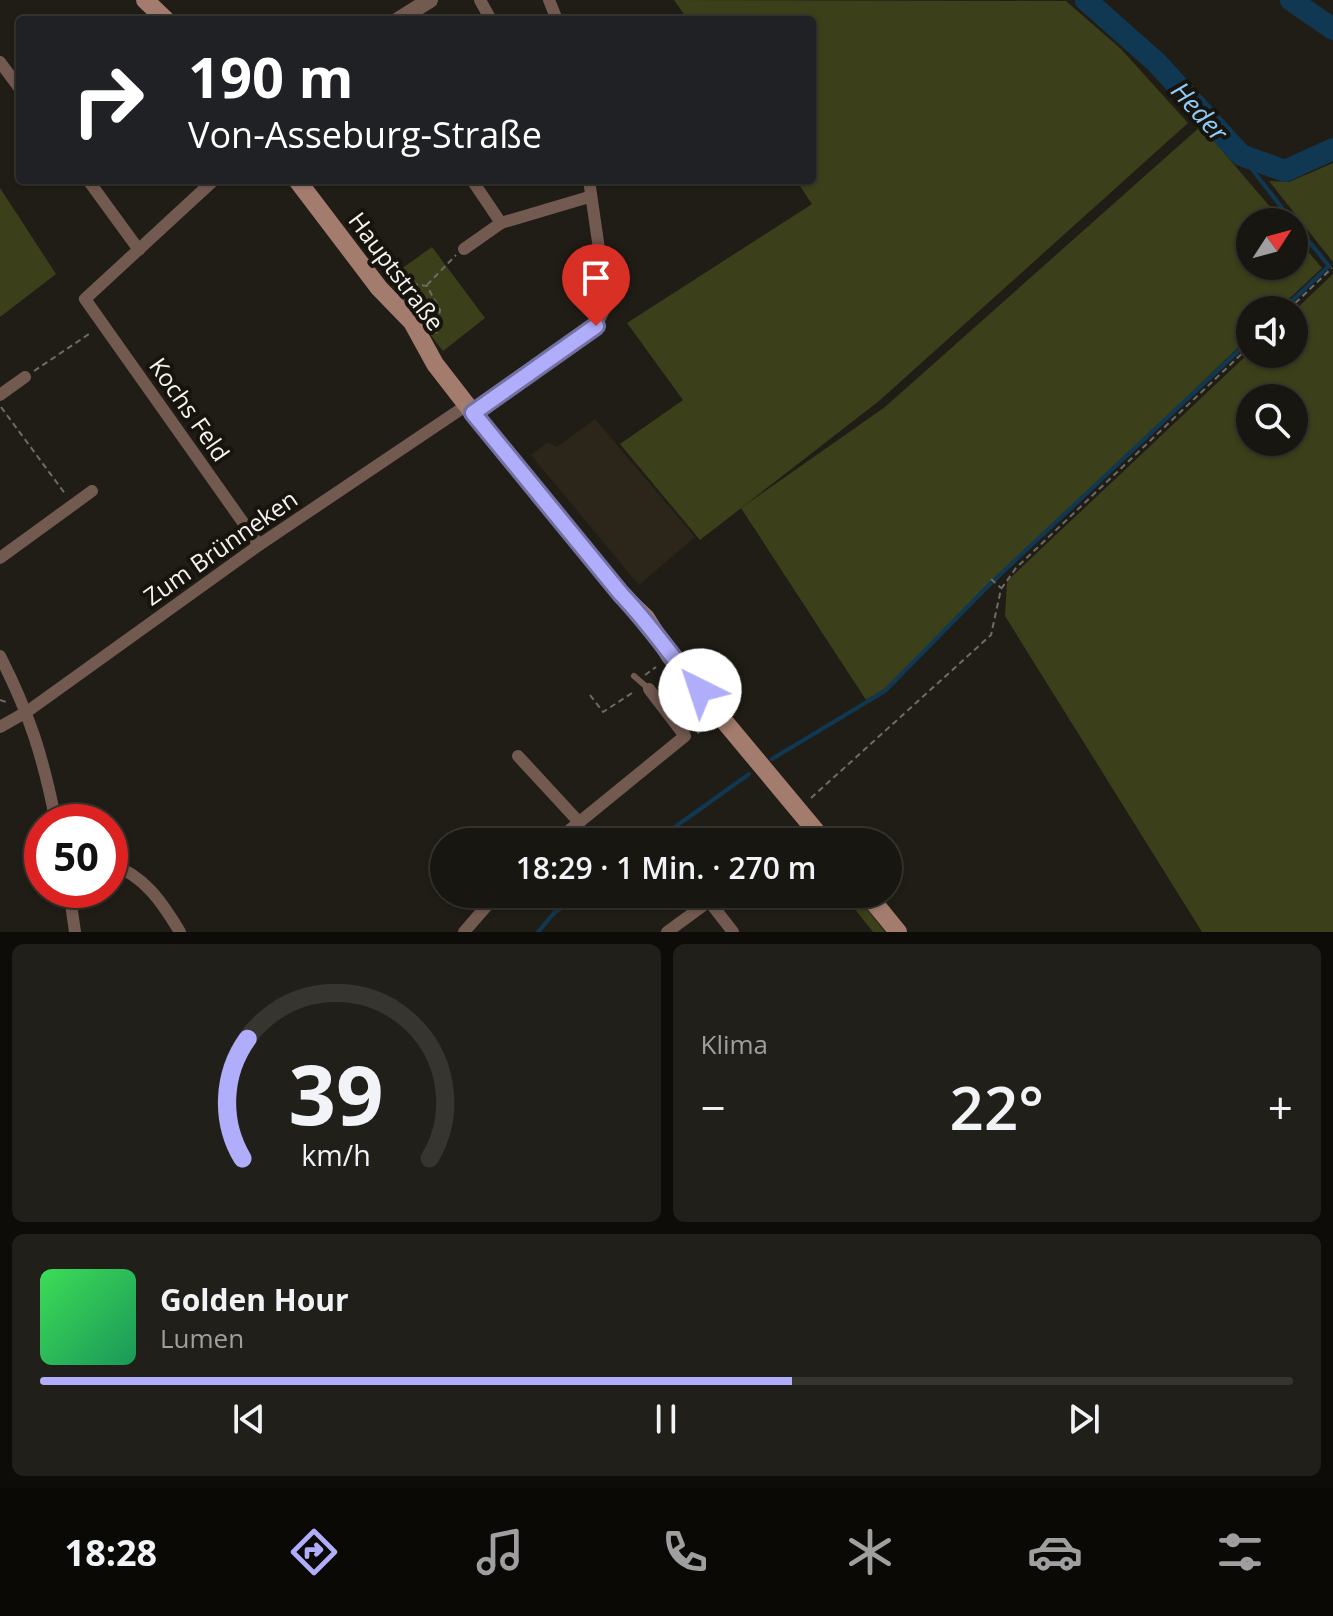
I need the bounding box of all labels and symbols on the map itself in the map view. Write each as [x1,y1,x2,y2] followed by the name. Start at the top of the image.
[1164,73,1238,150] water label: Heder
[342,205,452,337] street label: Hauptstraße
[1236,208,1308,280] north arrow
[562,244,630,326] pin
[142,351,238,467] street label: Kochs Feld
[137,482,303,612] street label: Zum Brünneken
[658,648,742,732] position arrow
[24,804,128,908] speed limit sign: 50

